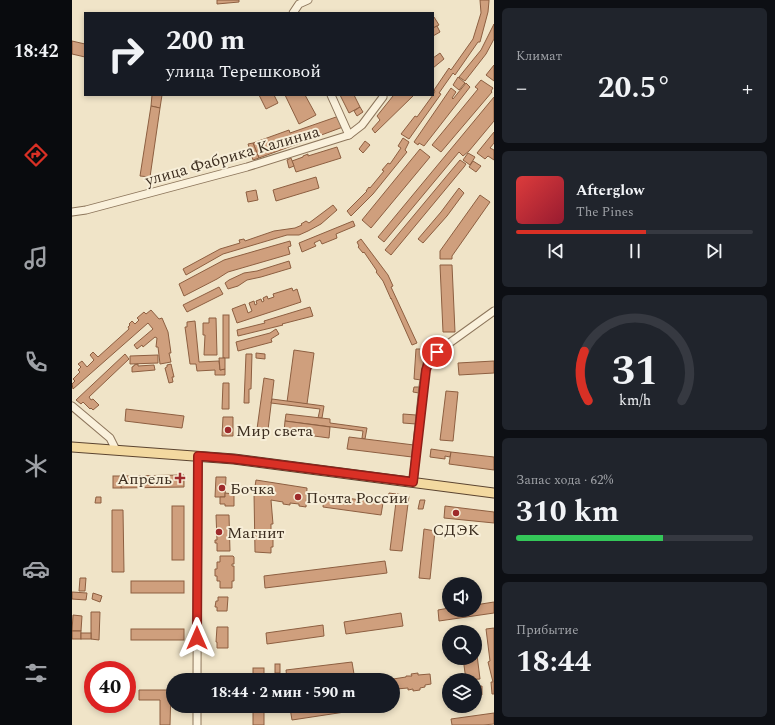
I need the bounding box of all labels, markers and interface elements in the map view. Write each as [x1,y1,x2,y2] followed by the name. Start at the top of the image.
[166,19,245,62] text: 200 m
[100,28,152,80] icon: right
[13,38,59,65] text: 18:42
[516,46,562,66] text: Климат
[166,58,321,85] text: улица Терешковой
[598,65,671,111] text: 20.5°
[516,72,527,105] text: −
[742,72,753,105] text: +
[141,119,323,193] street label: улица Фабрика Калиниа
[22,141,50,169] icon: directions
[576,179,644,202] text: Afterglow
[576,202,634,222] text: The Pines
[545,240,567,262] icon: previous
[624,240,646,262] icon: pause
[703,240,725,262] icon: next
[22,244,50,272] icon: music
[420,335,454,369] pin
[611,339,658,402] text: 31
[426,341,448,363] icon: arrive
[22,348,50,376] icon: phone
[618,389,651,411] text: km/h
[236,419,313,443] place label: Мир света
[223,425,233,435] marker: Мир света
[22,452,50,480] icon: climate
[117,467,172,491] place label: Апрель
[516,470,613,490] text: Запас хода · 62%
[175,473,185,483] marker: Апрель
[230,477,275,501] place label: Бочка
[217,483,227,493] marker: Бочка
[306,486,408,510] place label: Почта России
[516,489,619,535] text: 310 km
[293,492,303,502] marker: Почта России
[451,508,461,518] marker: СДЭК
[433,518,480,542] place label: СДЭК
[227,521,285,545] place label: Магнит
[214,527,224,537] marker: Магнит
[22,555,50,583] icon: car
[442,577,482,713] map controls
[442,577,482,617] button: sound
[176,617,218,659] position arrow
[516,620,578,640] text: Прибытие
[442,625,482,665] button: search
[516,639,591,685] text: 18:44
[22,659,50,687] icon: filters
[84,661,136,713] speed limit sign: 40
[442,673,482,713] button: layers
[211,681,355,704] text: 18:44 · 2 мин · 590 m

